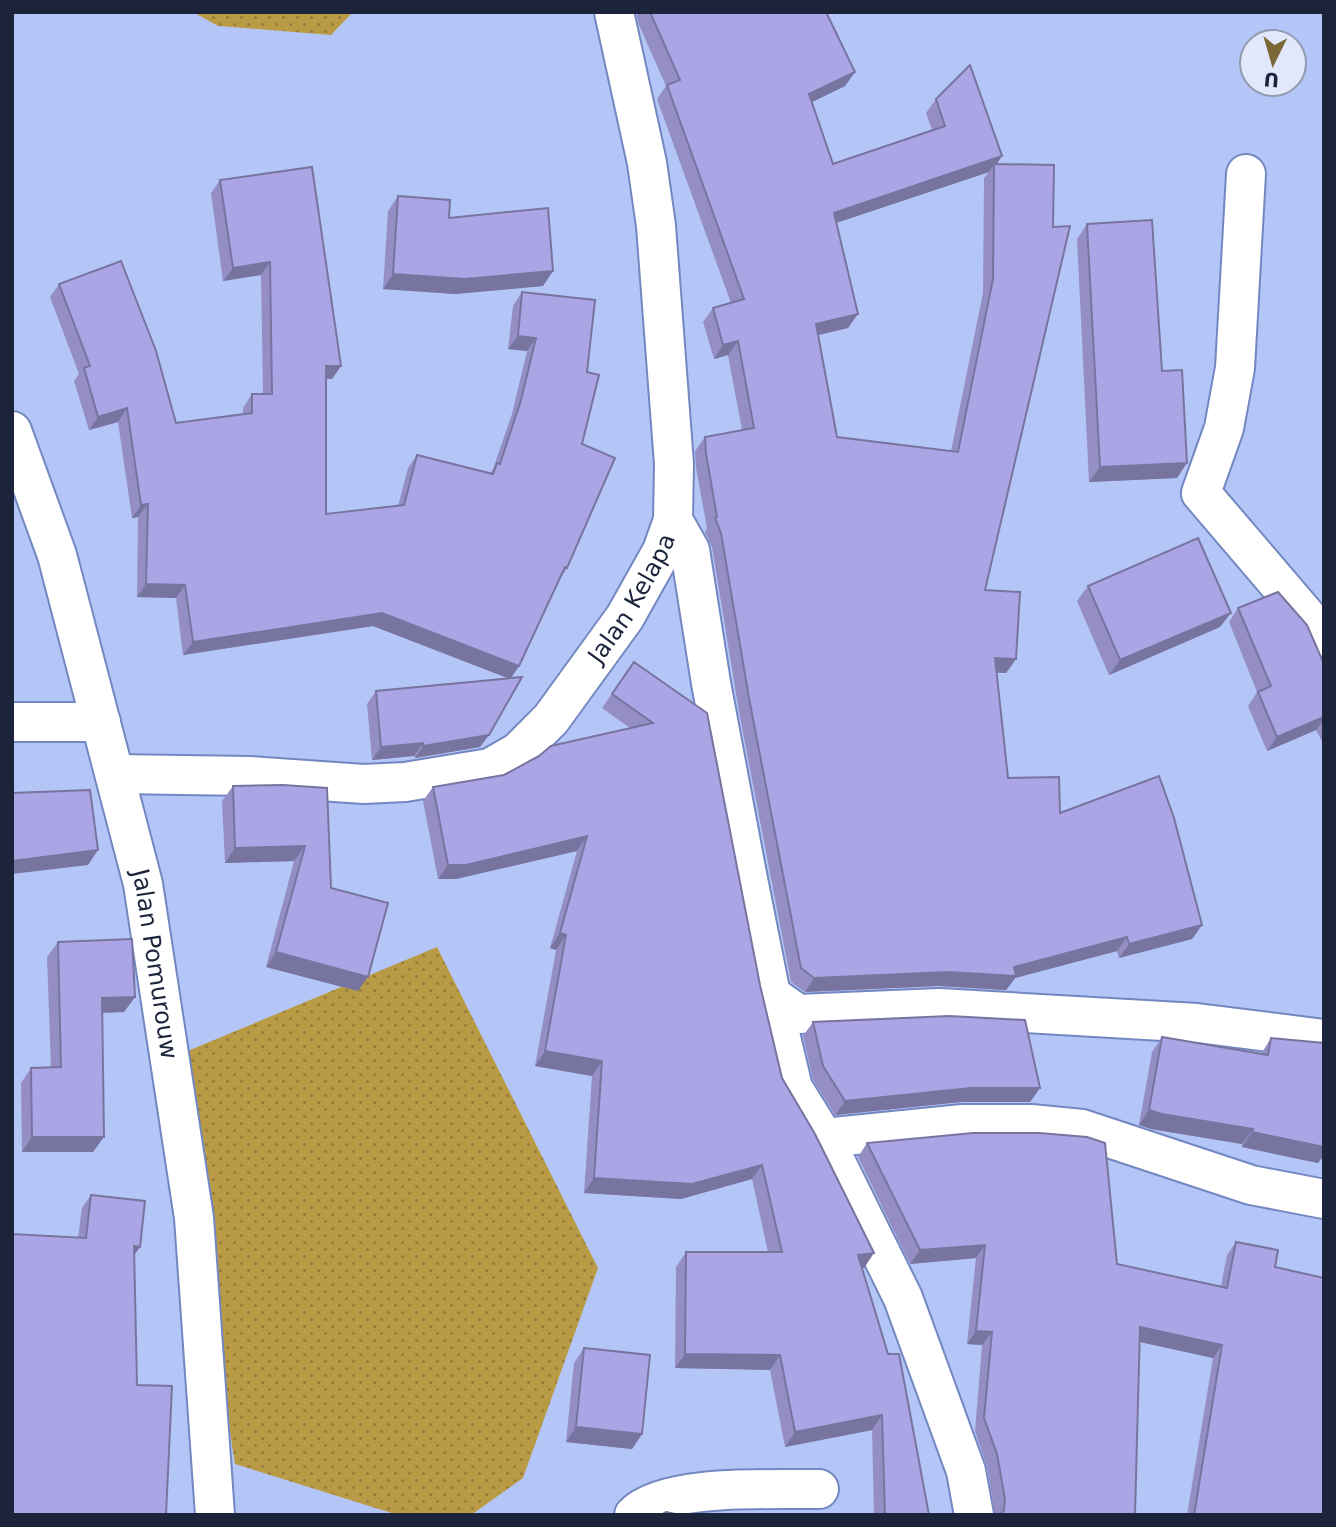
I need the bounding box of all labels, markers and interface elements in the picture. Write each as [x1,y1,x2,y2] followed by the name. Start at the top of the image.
[1238,28,1308,98] north arrow
[1263,68,1280,92] text: U
[581,530,681,670] street label: Jalan Kelapa
[125,864,184,1061] street label: Jalan Pomurouw

